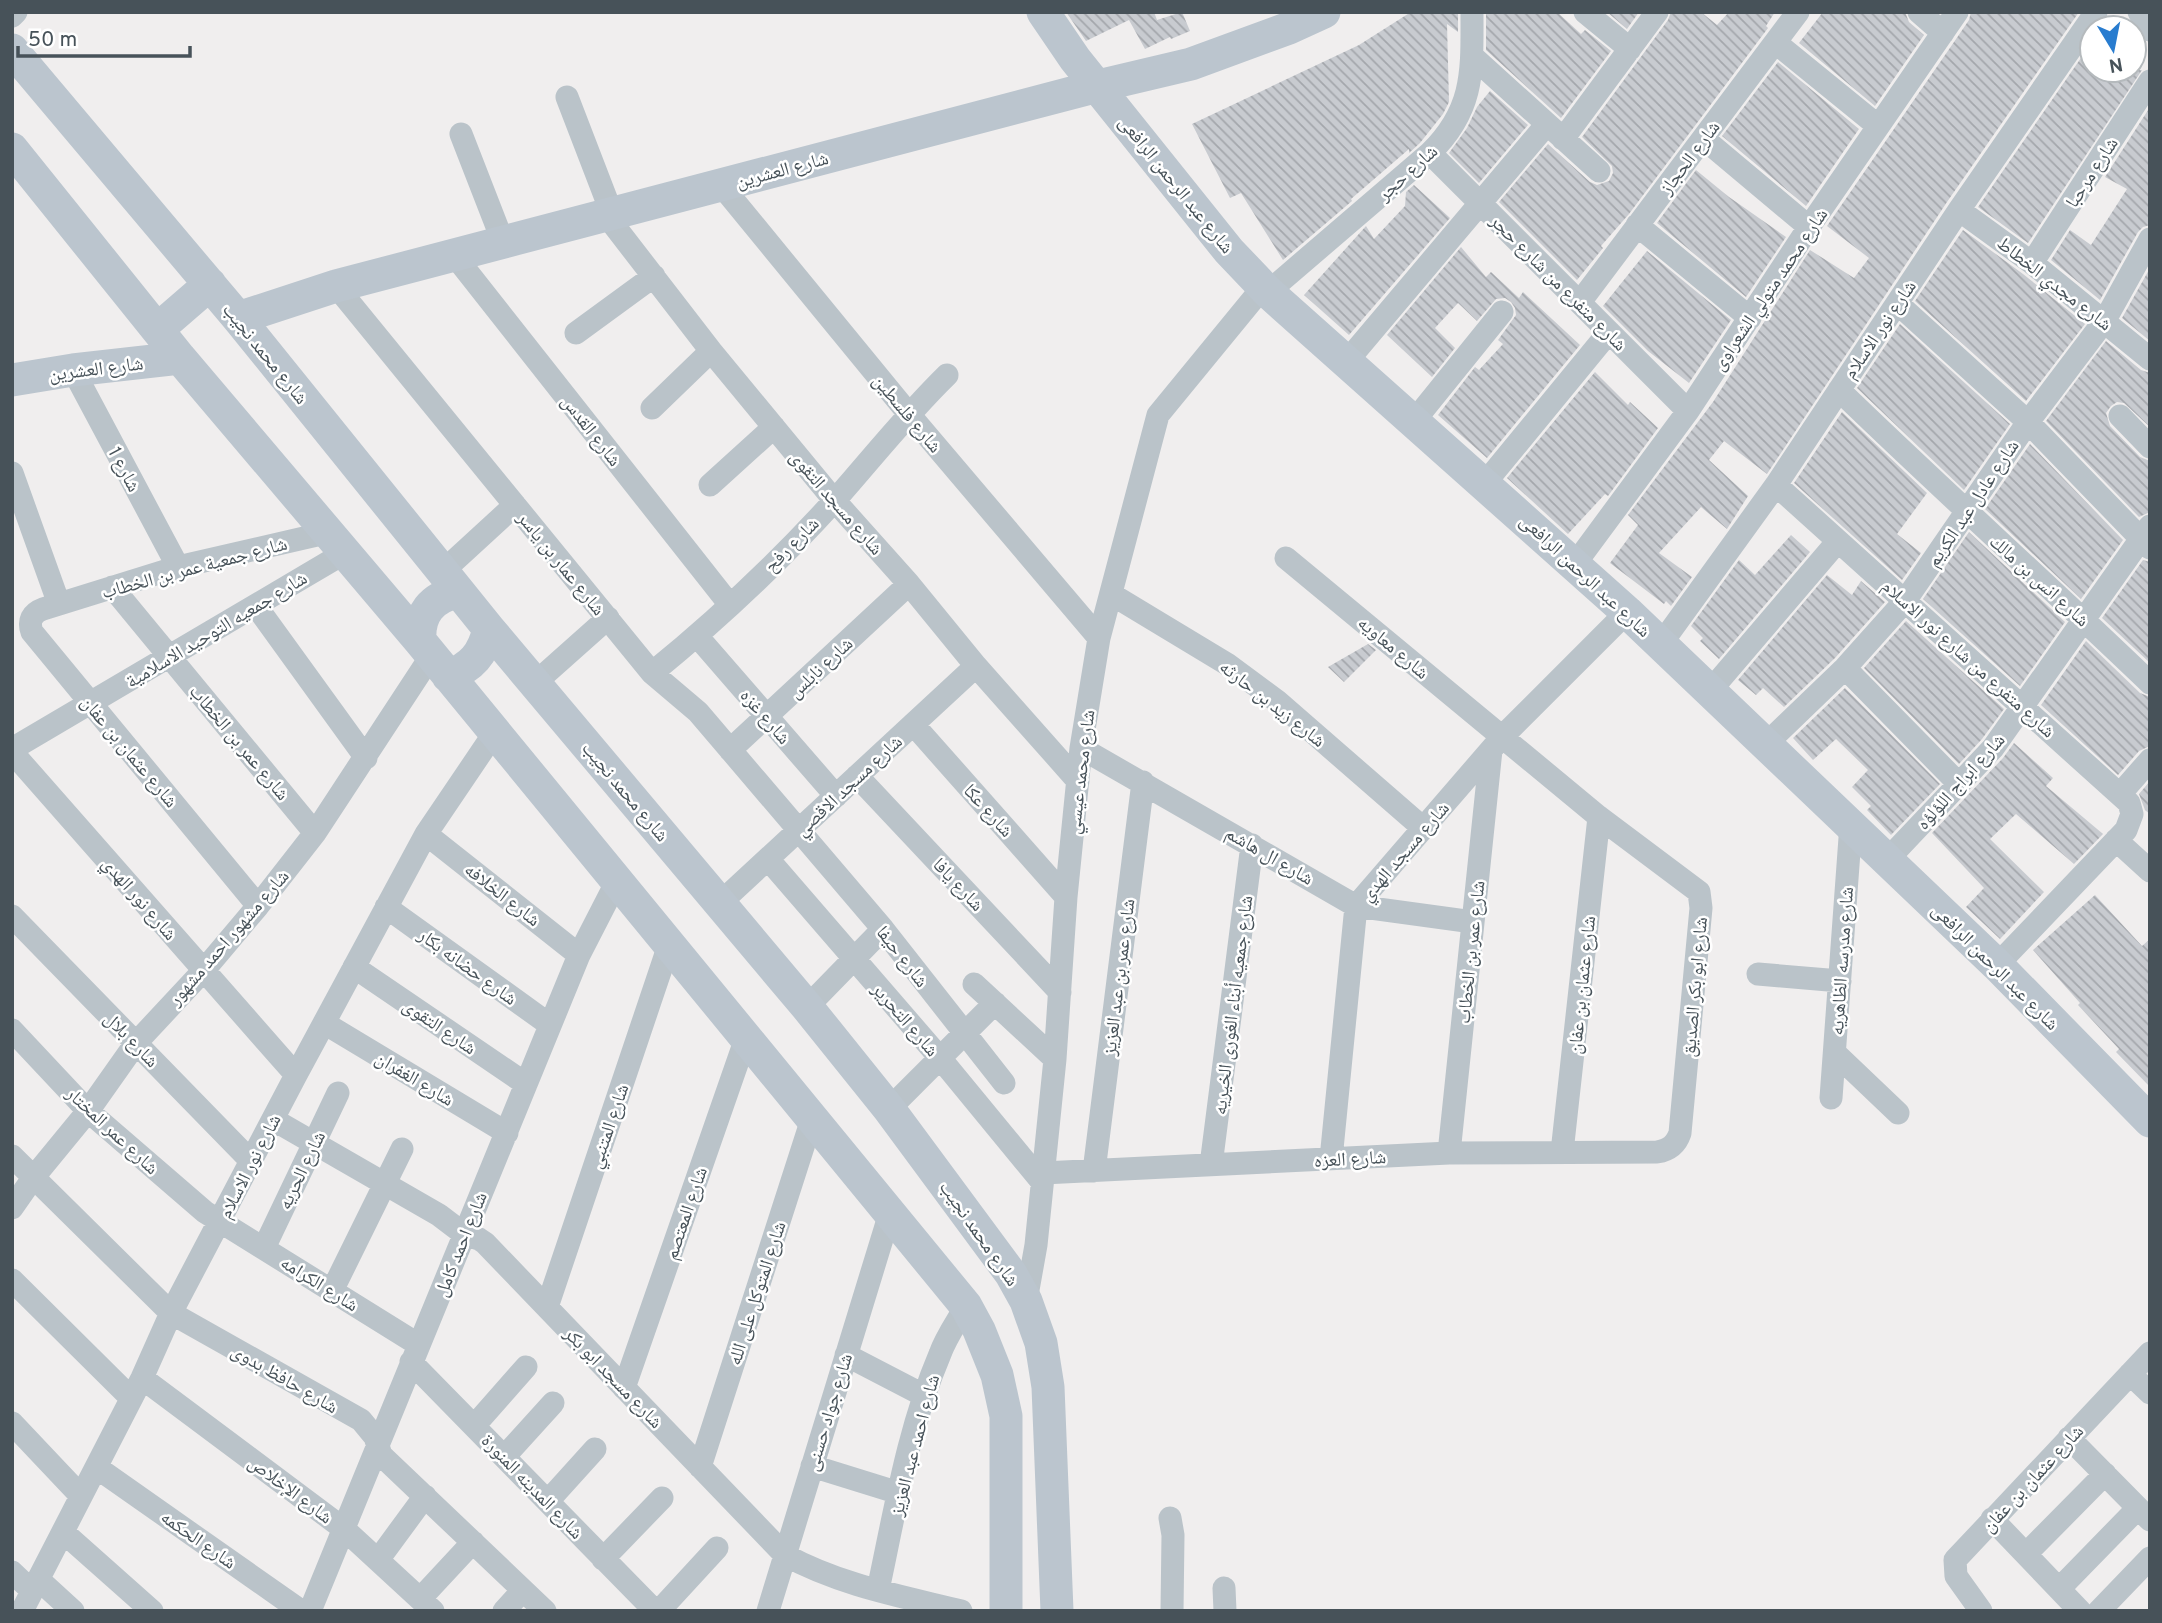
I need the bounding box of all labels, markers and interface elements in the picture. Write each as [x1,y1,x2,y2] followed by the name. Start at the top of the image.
[18,14,189,58] scale bar
[2078,14,2148,84] north arrow
[28,27,77,54] text: 50 m
[2107,51,2124,77] text: N
[1112,111,1238,259] street label: شارع عبد الرحمن الرافعى
[1654,116,1726,201] street label: شارع الحجاز
[2061,133,2124,213] street label: شارع مرحبا
[1372,140,1443,207] street label: شارع حجر
[734,147,831,195] street label: شارع العشرين
[1707,204,1836,377] street label: شارع محمد متولي الشعراوى
[1483,209,1631,357] street label: شارع متفرع من شارع حجر
[1990,232,2116,338] street label: شارع مجدي الخطاط
[1839,276,1923,384] street label: شارع نور الاسلام
[216,299,313,410] street label: شارع محمد نجيب
[48,352,145,388] street label: شارع العشرين
[867,370,946,459] street label: شارع فلسطين
[555,390,626,472] street label: شارع القدس
[1922,436,2025,572] street label: شارع عادل عبد الكريم
[101,443,145,497] street label: شارع 1
[783,446,888,561] street label: شارع مسجد التقوى
[511,507,610,621] street label: شارع عمار بن ياسر
[1514,510,1655,643] street label: شارع عبد الرحمن الرافعى
[760,513,825,578] street label: شارع رفح
[1984,530,2094,633] street label: شارع انس بن مالك
[99,533,290,605] street label: شارع جمعية عمر بن الخطاب
[122,567,312,694] street label: شارع جمعيه التوحيد الاسلامية
[1876,575,2060,744] street label: شارع متفرع من شارع نور الاسلام
[1352,612,1433,685] street label: شارع معاويه
[784,632,859,704] street label: شارع نابلس
[1214,656,1330,753] street label: شارع زيد بن حارثه
[183,681,294,806] street label: شارع عمر بن الخطاب
[734,685,795,750] street label: شارع غزه
[75,691,182,813] street label: شارع عثمان بن عفان
[1062,709,1103,836] street label: شارع محمد عيسي
[1912,729,2011,836] street label: شارع ابراج اللؤلؤه
[791,731,909,844] street label: شارع مسجد الاقصي
[576,737,673,847] street label: شارع محمد نجيب
[957,780,1018,843] street label: شارع عكا
[1356,797,1457,908] street label: شارع مسجد الهدي
[1221,822,1317,892] street label: شارع ال هاشم
[94,853,181,947] street label: شارع نور الهدي
[927,854,988,917] street label: شارع يافا
[459,858,545,933] street label: شارع الخلافه
[163,865,295,1012] street label: شارع مشهور احمد مشهور
[1453,880,1491,1025] street label: شارع عمر بن الخطاب
[1826,886,1860,1036] street label: شارع مدرسه الظاهريه
[1208,894,1259,1116] street label: شارع جمعيه أبناء الغورى الخيريه
[1098,897,1142,1058] street label: شارع عمر بن عبد العزيز
[1926,899,2063,1036] street label: شارع عبد الرحمن الرافعى
[1564,915,1602,1056] street label: شارع عثمان بن عفان
[1678,916,1714,1058] street label: شارع ابو بكر الصديق
[870,922,933,993] street label: شارع حيفا
[412,923,521,1012] street label: شارع حضانه بكار
[865,978,943,1062] street label: شارع التحرير
[397,994,480,1061] street label: شارع التقوى
[98,1007,163,1073] street label: شارع بلال
[370,1047,458,1113] street label: شارع الغفران
[584,1081,637,1173] street label: شارع المتنبي
[59,1082,163,1181] street label: شارع عمر المختار
[214,1111,287,1223] street label: شارع نور الاسلام
[273,1128,332,1214] street label: شارع الحريه
[1313,1146,1387,1174] street label: شارع العزه
[660,1164,714,1263] street label: شارع المعتصم
[933,1177,1024,1292] street label: شارع محمد نجيب
[430,1189,494,1301] street label: شارع احمد كامل
[723,1219,792,1369] street label: شارع المتوكل على الله
[276,1251,362,1318] street label: شارع الكرامه
[557,1322,667,1434] street label: شارع مسجد ابو بكر
[226,1339,342,1420] street label: شارع حافظ بدوى
[801,1351,859,1474] street label: شارع جواد حسنى
[885,1372,946,1520] street label: شارع احمد عبد العزيز
[1977,1420,2090,1538] street label: شارع عثمان بن عفان
[475,1430,588,1545] street label: شارع المدينه المنورة
[243,1451,337,1530] street label: شارع الإخلاص
[155,1506,240,1575] street label: شارع الحكمه

